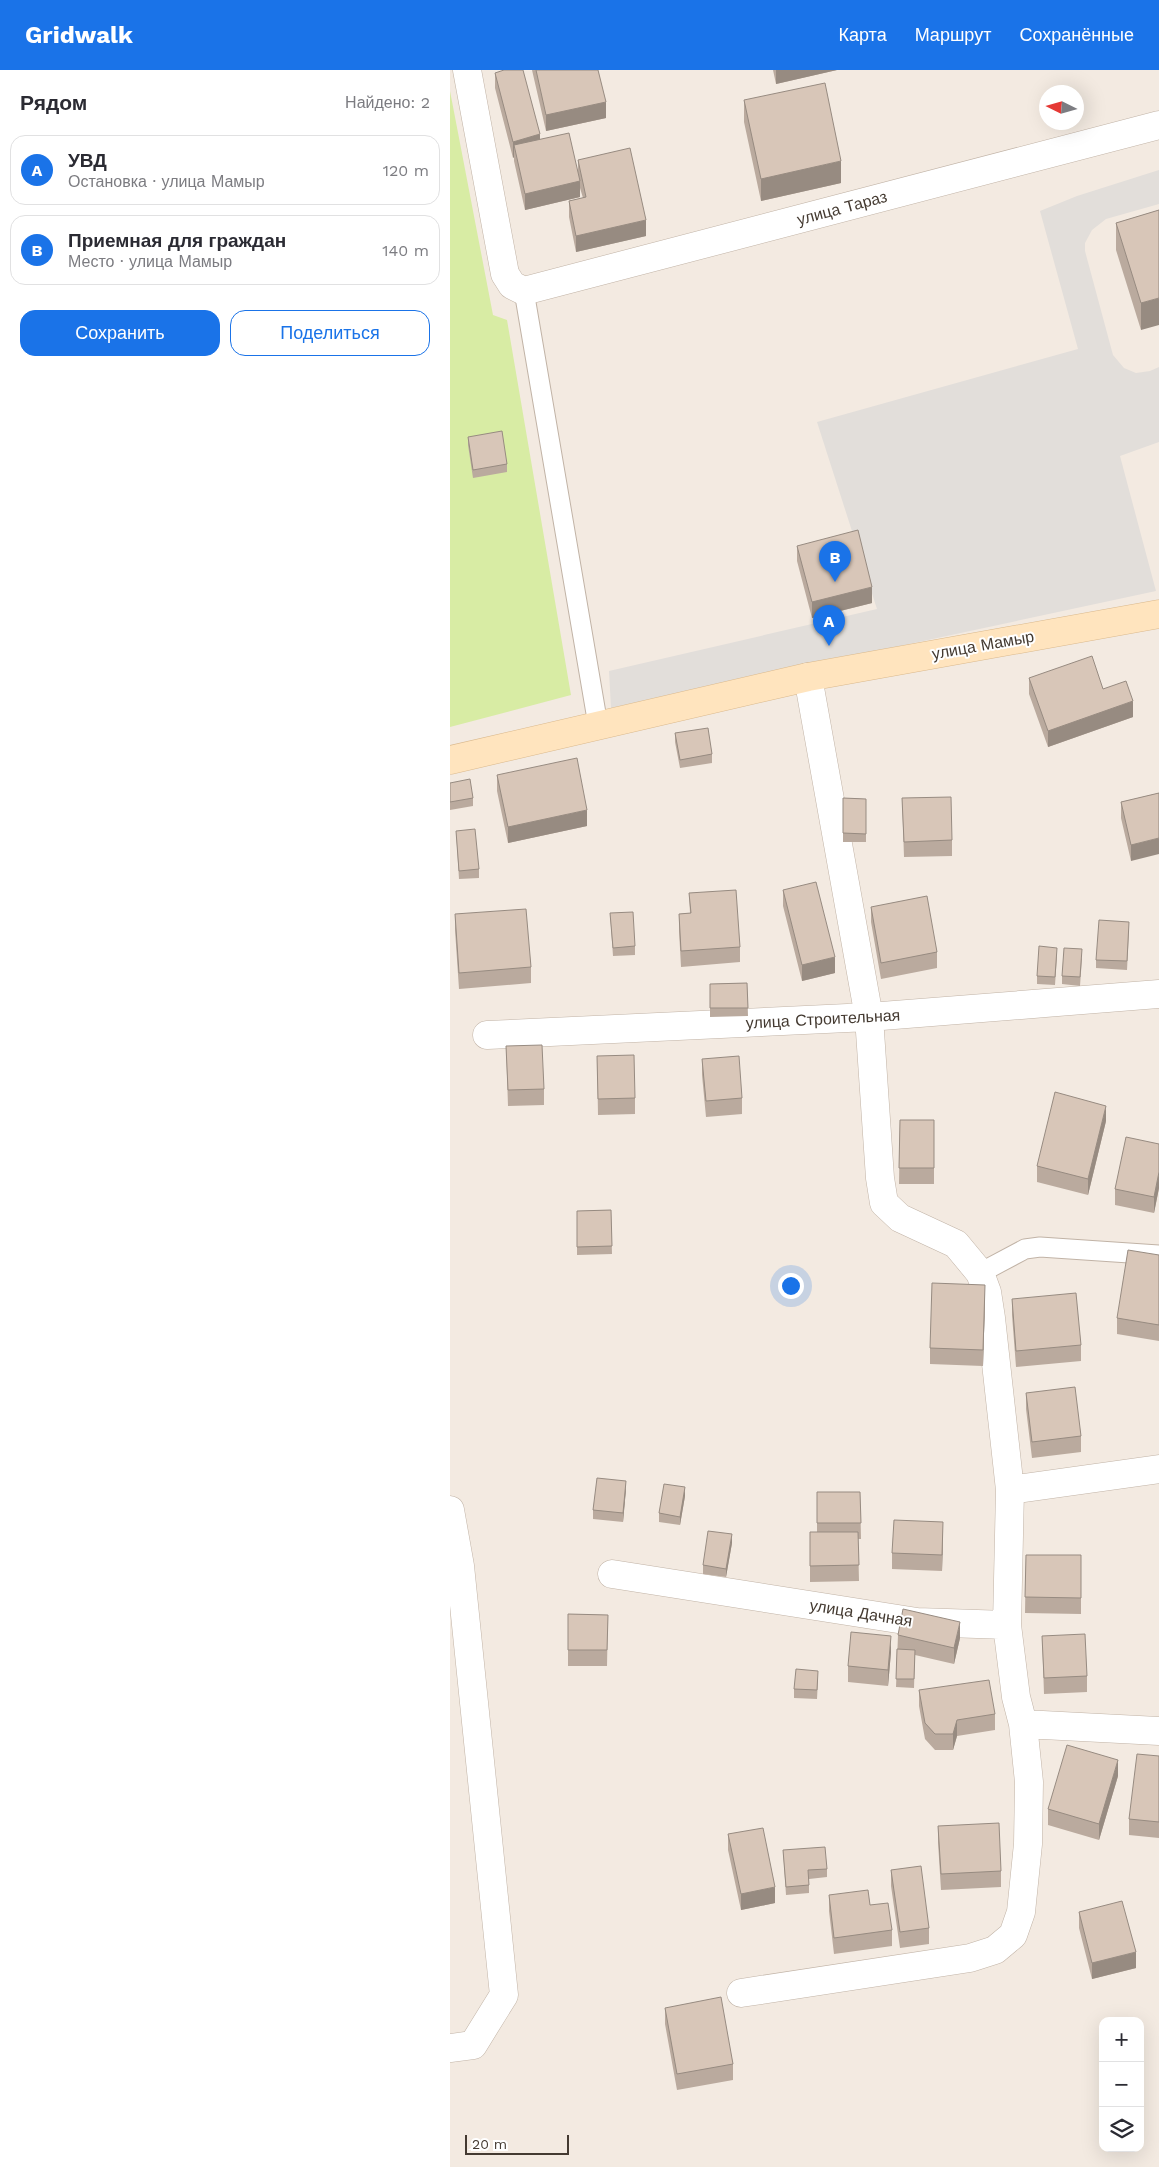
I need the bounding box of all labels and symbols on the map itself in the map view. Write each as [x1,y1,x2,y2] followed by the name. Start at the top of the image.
[1039,85,1084,130] north arrow
[795,187,889,229] street label: улица Тараз
[819,541,851,582] pin: B
[813,605,845,646] pin: A
[931,627,1036,663] street label: улица Мамыр
[745,1005,901,1033] street label: улица Строительная
[778,1273,804,1299] your location
[808,1596,914,1630] street label: улица Дачная
[465,2132,569,2155] scale bar

